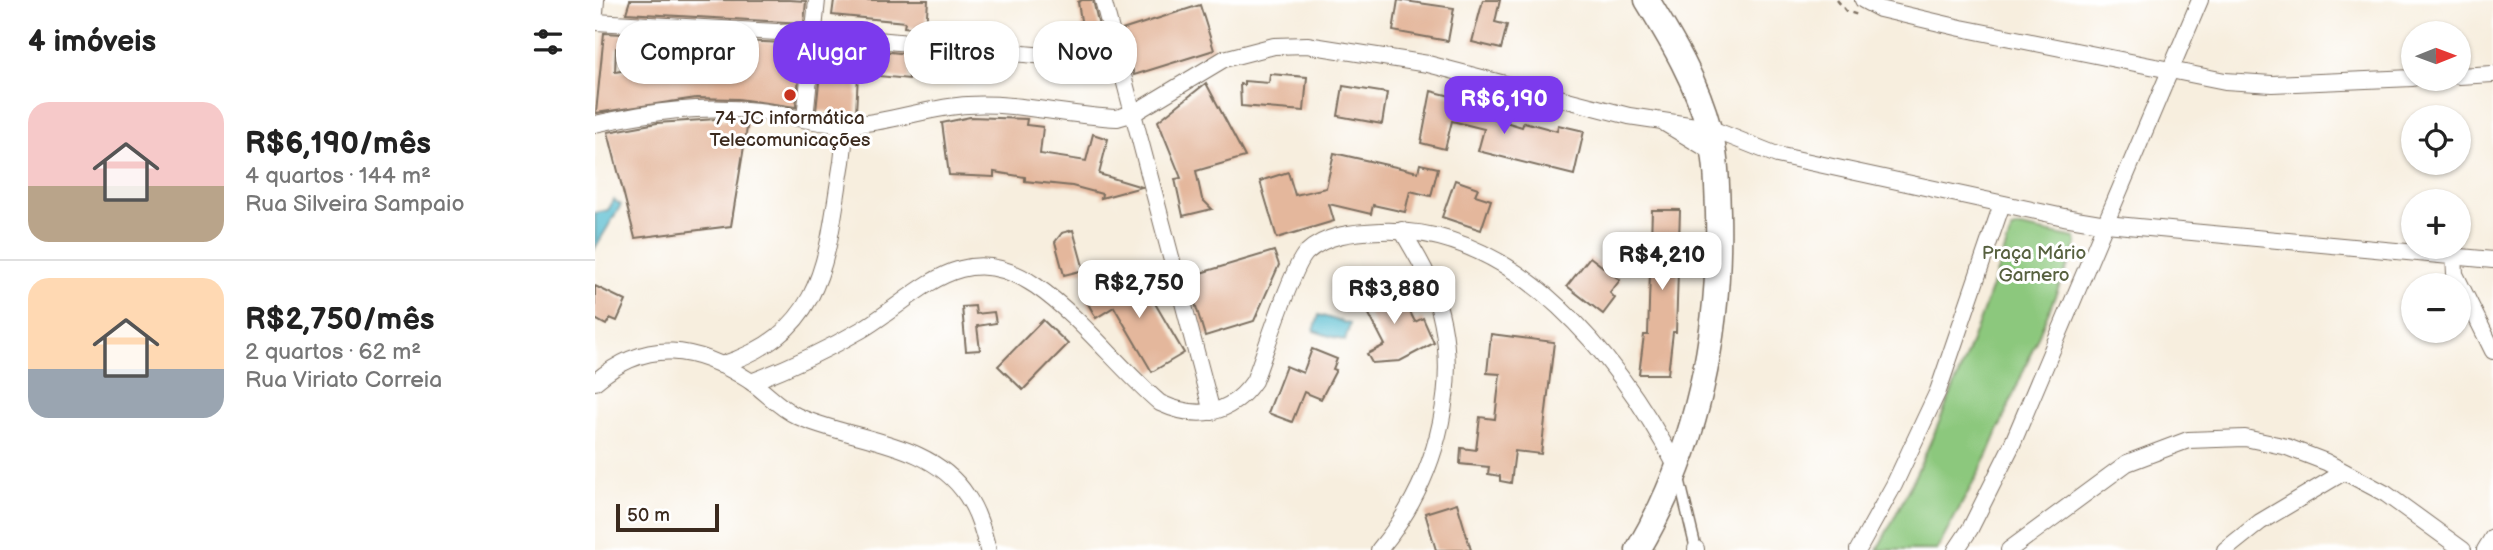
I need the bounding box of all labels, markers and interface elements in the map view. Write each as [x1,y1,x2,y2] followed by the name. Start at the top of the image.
[616,21,759,84] chip: Comprar
[773,21,890,84] chip: Alugar
[904,21,1019,84] chip: Filtros
[1033,21,1137,84] chip: Novo
[2401,21,2471,91] north arrow
[2401,21,2471,343] map controls
[529,23,567,61] icon: filters
[28,24,156,60] text: 4 imóveis
[1439,76,1569,136] pin: R$6,190
[1460,85,1548,113] text: R$6,190
[782,87,798,103] marker: 74 JC informática Telecomunicações
[2401,105,2471,175] button: locate
[710,107,870,152] place label: 74 JC informática Telecomunicações
[245,126,431,162] text: R$6,190/mês
[84,130,168,214] icon: home
[245,162,431,190] text: 4 quartos · 144 m²
[2401,189,2471,259] button: +
[245,190,465,218] text: Rua Silveira Sampaio
[1597,232,1727,292] pin: R$4,210
[1619,241,1705,269] text: R$4,210
[1982,242,2086,287] park label: Praça Mário Garnero
[1074,260,1204,320] pin: R$2,750
[1329,266,1459,326] pin: R$3,880
[1094,269,1184,297] text: R$2,750
[2401,273,2471,343] button: −
[1348,275,1440,303] text: R$3,880
[245,302,435,338] text: R$2,750/mês
[84,306,168,390] icon: home
[245,338,421,366] text: 2 quartos · 62 m²
[245,366,442,394] text: Rua Viriato Correia
[616,501,719,533] scale bar
[627,504,670,527] text: 50 m

